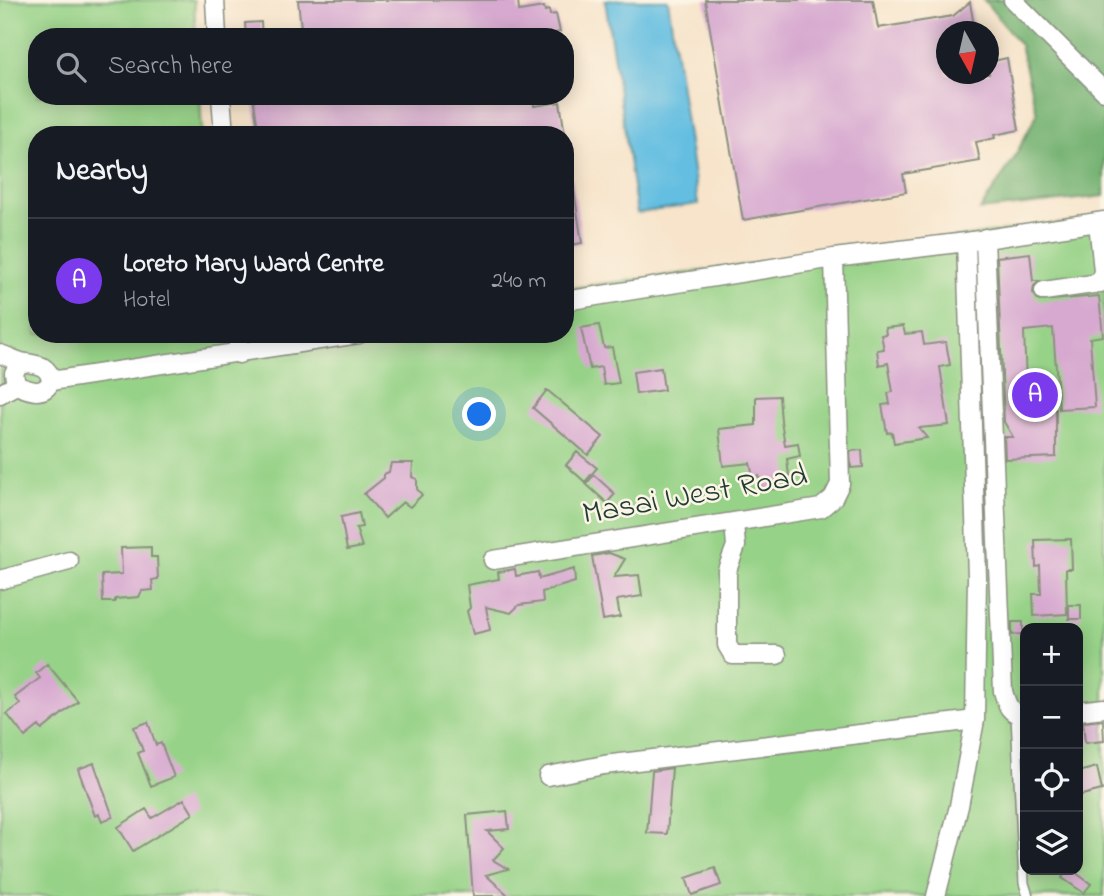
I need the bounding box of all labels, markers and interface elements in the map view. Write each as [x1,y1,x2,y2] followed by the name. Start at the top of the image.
[936,21,999,84] north arrow
[28,28,574,105] search box
[52,48,90,86] icon: search
[108,48,233,86] text: Search here
[56,150,148,194] text: Nearby
[123,246,384,284] text: Loreto Mary Ward Centre
[72,265,86,298] text: A
[492,265,546,298] text: 240 m
[123,284,170,317] text: Hotel
[1012,369,1058,421] pin: A
[462,397,496,431] your location
[579,453,811,539] street label: Masai West Road
[1020,623,1083,875] map controls
[1020,623,1083,686] button: +
[1020,686,1083,749] button: −
[1020,749,1083,812] button: locate
[1020,812,1083,875] button: layers

